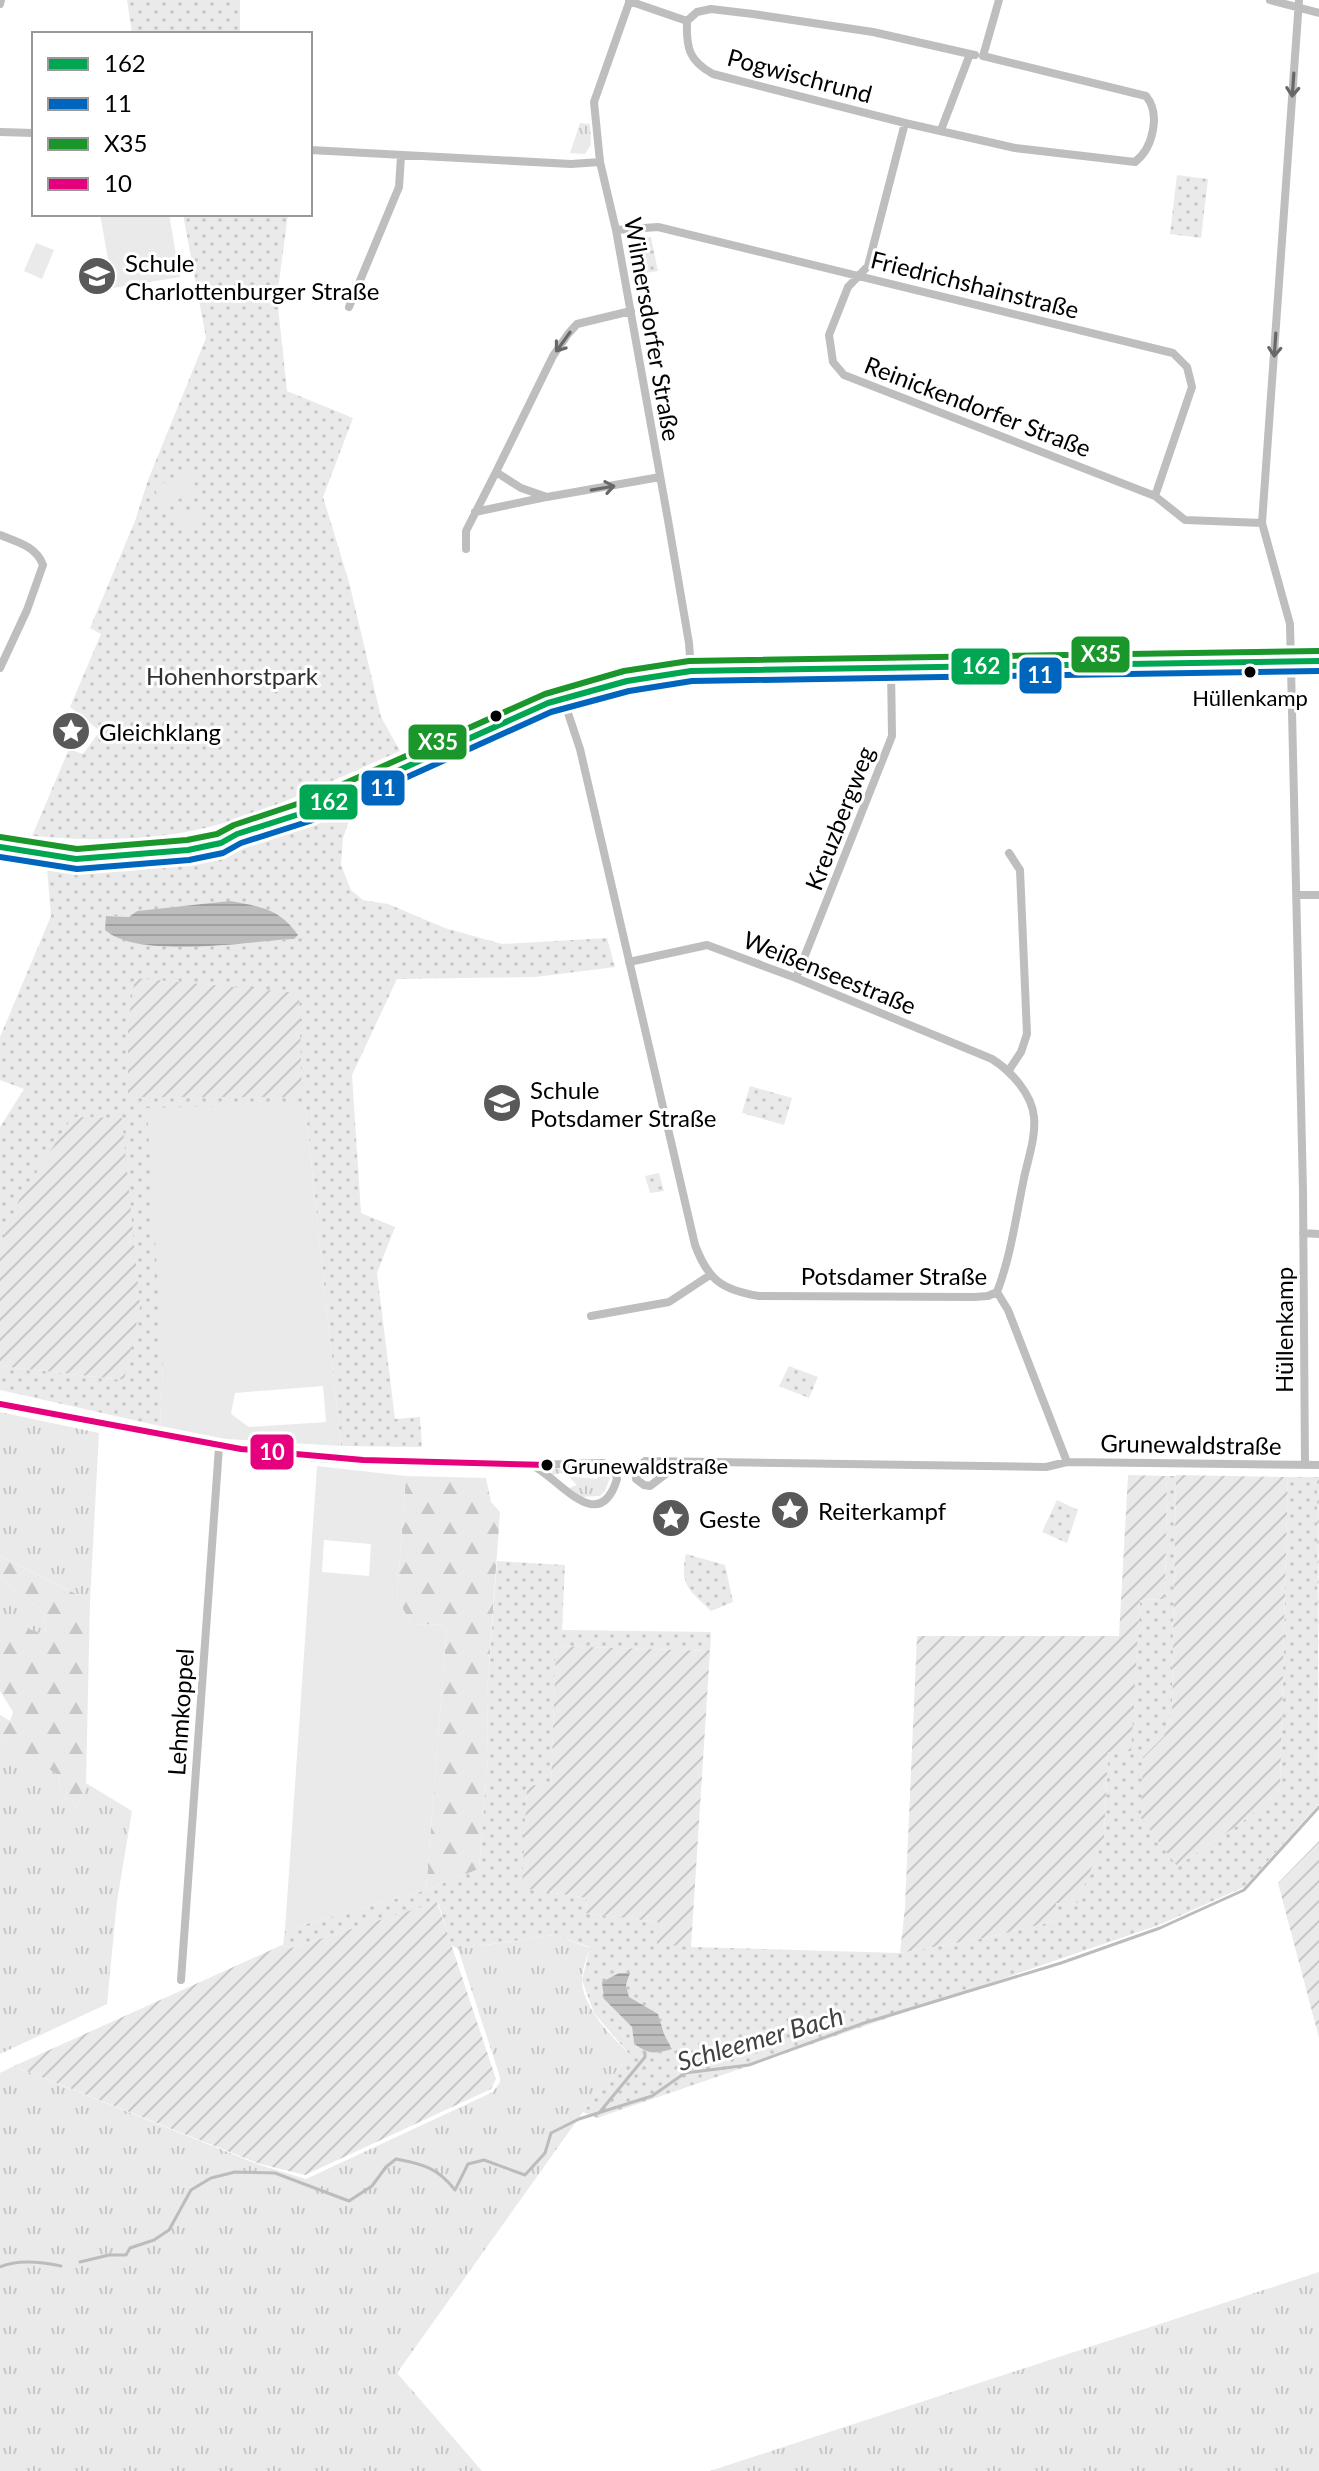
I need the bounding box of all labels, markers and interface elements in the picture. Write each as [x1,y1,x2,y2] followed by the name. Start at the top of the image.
[32,32,312,216] legend
[724,42,876,108] street label: Pogwischrund
[104,48,146,77] text: 162
[1285,71,1300,98] one-way arrow
[104,88,132,117] text: 11
[104,128,147,157] text: X35
[104,168,132,197] text: 10
[619,215,687,443] street label: Wilmersdorfer Straße
[868,244,1082,324] street label: Friedrichshainstraße
[125,248,379,305] place label: Schule Charlottenburger Straße
[76,255,118,297] school or university icon: Schule Charlottenburger Straße
[555,330,571,352] one-way arrow
[1267,331,1282,358] one-way arrow
[861,349,1095,463] street label: Reinickendorfer Straße
[589,480,615,495] one-way arrow
[1070,635,1131,674] line badge: X35
[1081,640,1121,667] text: X35
[950,647,1011,686] line badge: 162
[962,652,1000,679] text: 162
[1018,656,1063,695] line badge: 11
[146,661,319,690] park label: Hohenhorstpark
[1027,661,1053,688] text: 11
[1242,664,1258,680] marker: Hüllenkamp
[1192,684,1308,711] place label: Hüllenkamp
[488,708,504,724] unlabelled marker
[50,710,92,752] place icon: Gleichklang
[99,717,221,746] place label: Gleichklang
[407,723,468,761] line badge: X35
[418,728,458,755] text: X35
[798,742,880,894] street label: Kreuzbergweg
[360,769,406,807] line badge: 11
[370,774,396,801] text: 11
[298,783,359,821] line badge: 162
[310,788,348,815] text: 162
[739,924,921,1020] street label: Weißenseestraße
[530,1075,716,1132] place label: Schule Potsdamer Straße
[481,1082,523,1124] school or university icon: Schule Potsdamer Straße
[801,1261,987,1290] street label: Potsdamer Straße
[1269,1267,1298,1393] street label: Hüllenkamp
[1100,1428,1282,1460] street label: Grunewaldstraße
[249,1433,295,1471] line badge: 10
[259,1438,285,1465] text: 10
[562,1452,728,1479] place label: Grunewaldstraße
[539,1457,555,1473] marker: Grunewaldstraße
[769,1489,811,1531] place icon: Reiterkampf
[818,1496,947,1525] place label: Reiterkampf
[650,1497,692,1539] place icon: Geste
[699,1504,761,1533] place label: Geste
[161,1647,199,1777] street label: Lehmkoppel
[673,1999,847,2077] water label: Schleemer Bach

